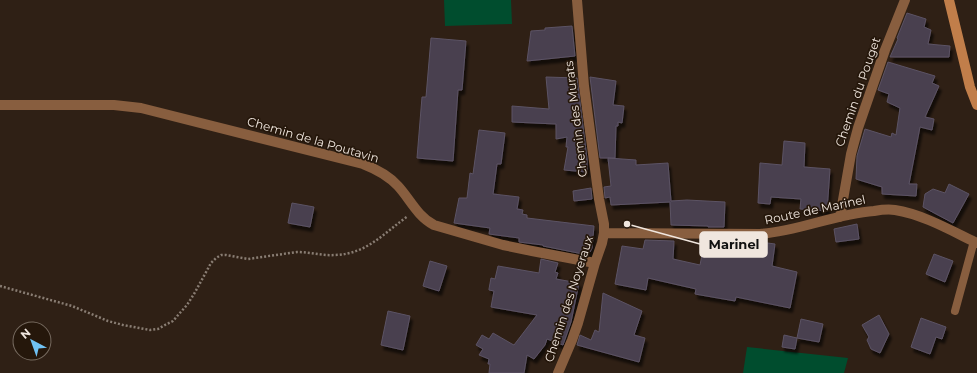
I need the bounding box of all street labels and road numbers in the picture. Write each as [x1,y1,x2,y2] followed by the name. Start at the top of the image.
[832,35,883,149] street label: Chemin du Pouget
[561,60,590,178] street label: Chemin des Murats
[245,113,381,166] street label: Chemin de la Poutavin
[763,191,867,228] street label: Route de Marinel
[541,233,596,364] street label: Chemin des Noyeraux

